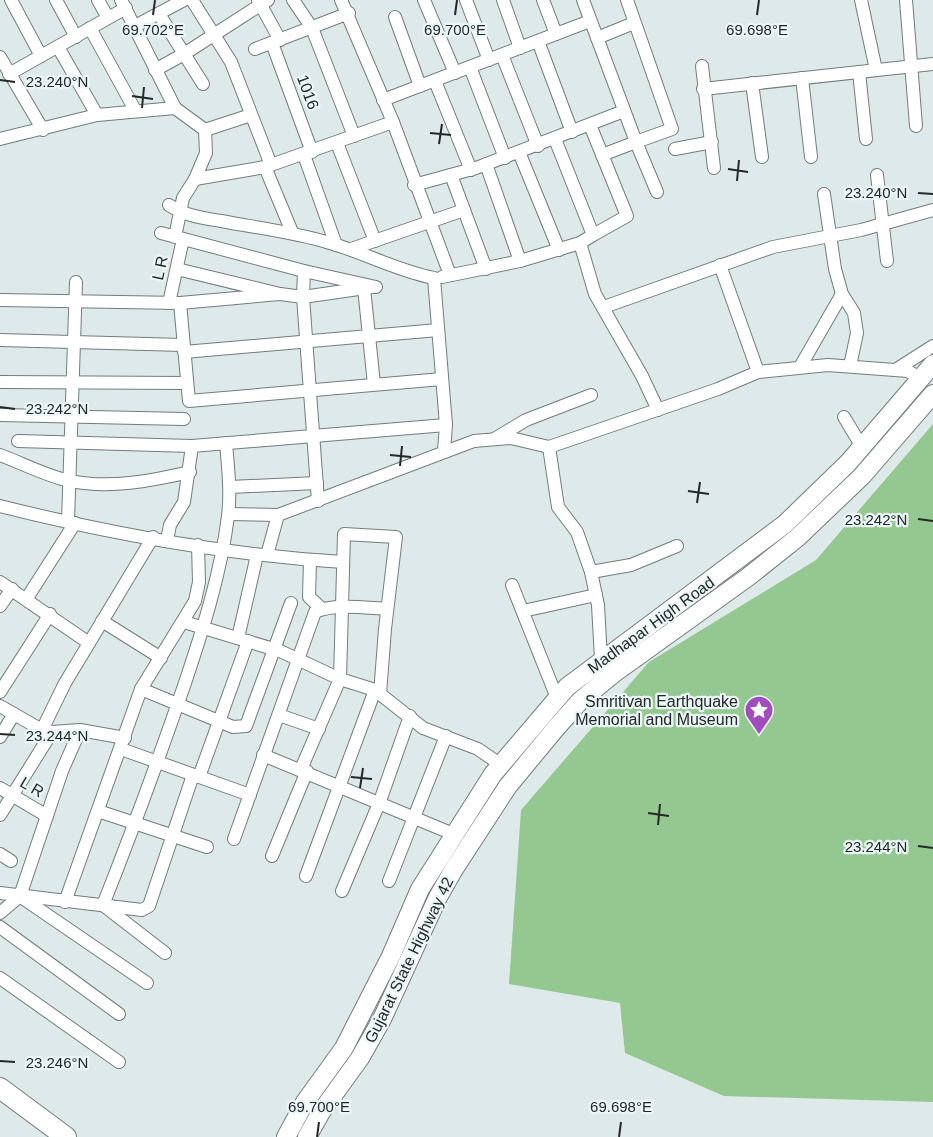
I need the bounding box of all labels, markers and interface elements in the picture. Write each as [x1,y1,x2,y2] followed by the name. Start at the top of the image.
[122,21,184,38] text: 69.702°E
[424,21,486,38] text: 69.700°E
[726,21,788,38] text: 69.698°E
[294,72,322,112] street label: 1016
[26,73,88,90] text: 23.240°N
[845,184,907,201] text: 23.240°N
[149,254,171,282] street label: L R
[26,400,88,417] text: 23.242°N
[845,511,907,528] text: 23.242°N
[584,573,718,677] street label: Madhapar High Road
[575,693,738,728] place label: Smritivan Earthquake Memorial and Museum
[743,694,775,736] place icon: Smritivan Earthquake Memorial and Museum
[26,727,88,744] text: 23.244°N
[17,773,47,801] street label: L R
[845,838,907,855] text: 23.244°N
[361,874,457,1046] street label: Gujarat State Highway 42
[26,1054,88,1071] text: 23.246°N
[288,1098,350,1115] text: 69.700°E
[590,1098,652,1115] text: 69.698°E

